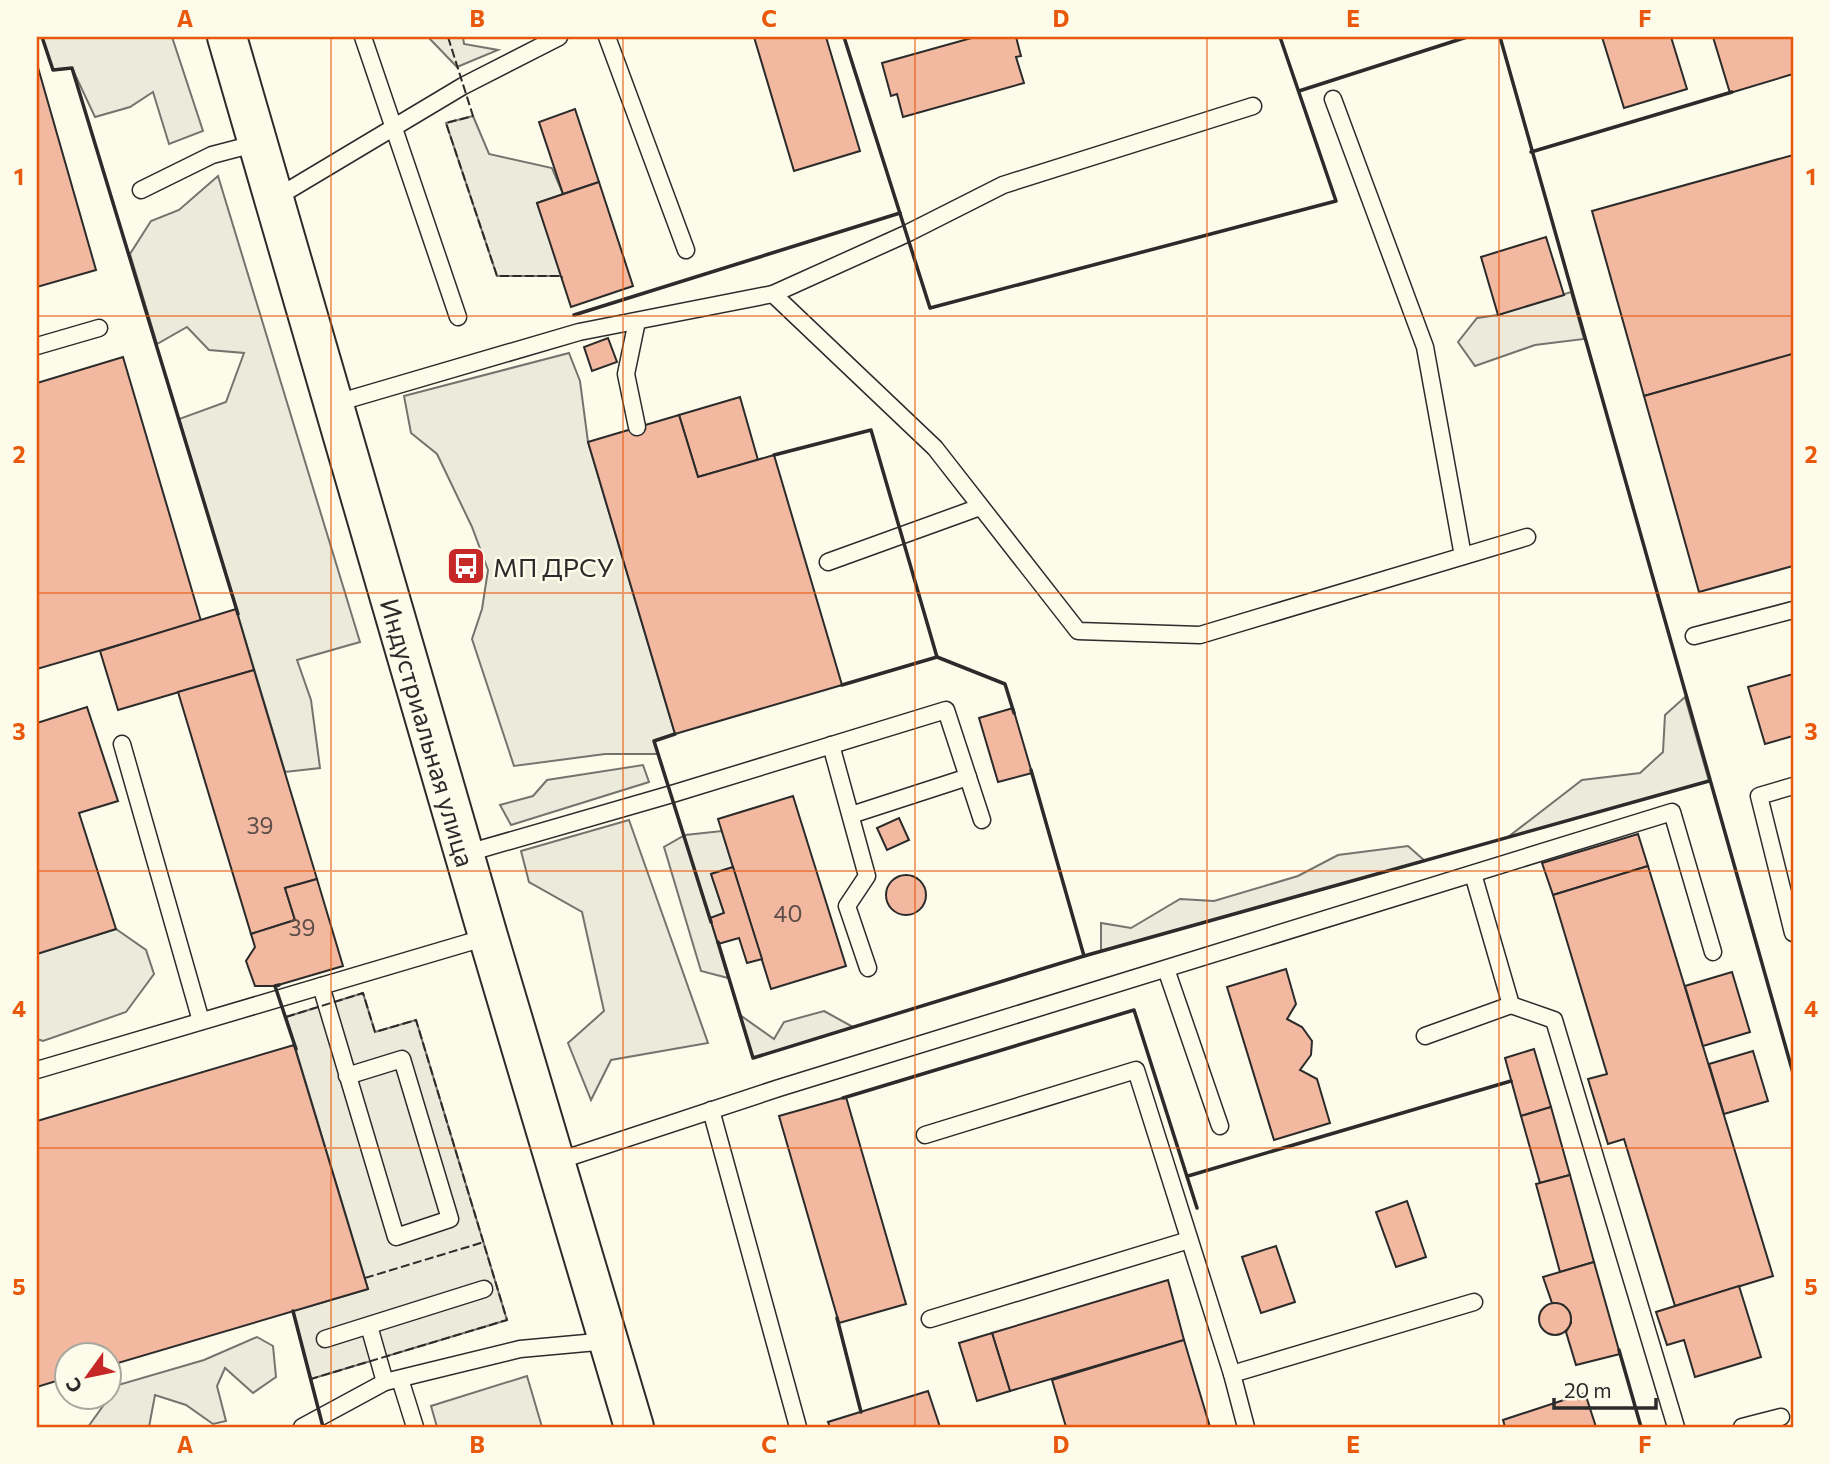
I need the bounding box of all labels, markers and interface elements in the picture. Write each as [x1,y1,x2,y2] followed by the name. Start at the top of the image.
[177,4,194,32] text: A
[469,4,485,32] text: B
[761,4,777,32] text: C
[1053,4,1070,32] text: D
[1346,4,1360,32] text: E
[1638,4,1652,32] text: F
[14,162,24,190] text: 1
[1806,162,1816,190] text: 1
[12,440,26,468] text: 2
[1804,440,1818,468] text: 2
[445,545,487,587] bus stop icon: МП ДРСУ
[493,551,614,582] place label: МП ДРСУ
[375,595,482,870] street label: Индустриальная улица
[12,717,26,745] text: 3
[1804,717,1818,745] text: 3
[246,811,274,839] house number: 39
[774,899,802,927] house number: 40
[288,913,316,941] house number: 39
[12,994,26,1022] text: 4
[1804,994,1818,1022] text: 4
[12,1272,26,1300] text: 5
[1804,1272,1818,1300] text: 5
[52,1342,122,1412] north arrow
[1554,1366,1655,1410] scale bar
[60,1374,87,1397] text: С
[1564,1377,1612,1402] text: 20 m
[177,1430,194,1458] text: A
[469,1430,485,1458] text: B
[761,1430,777,1458] text: C
[1053,1430,1070,1458] text: D
[1346,1430,1360,1458] text: E
[1638,1430,1652,1458] text: F

